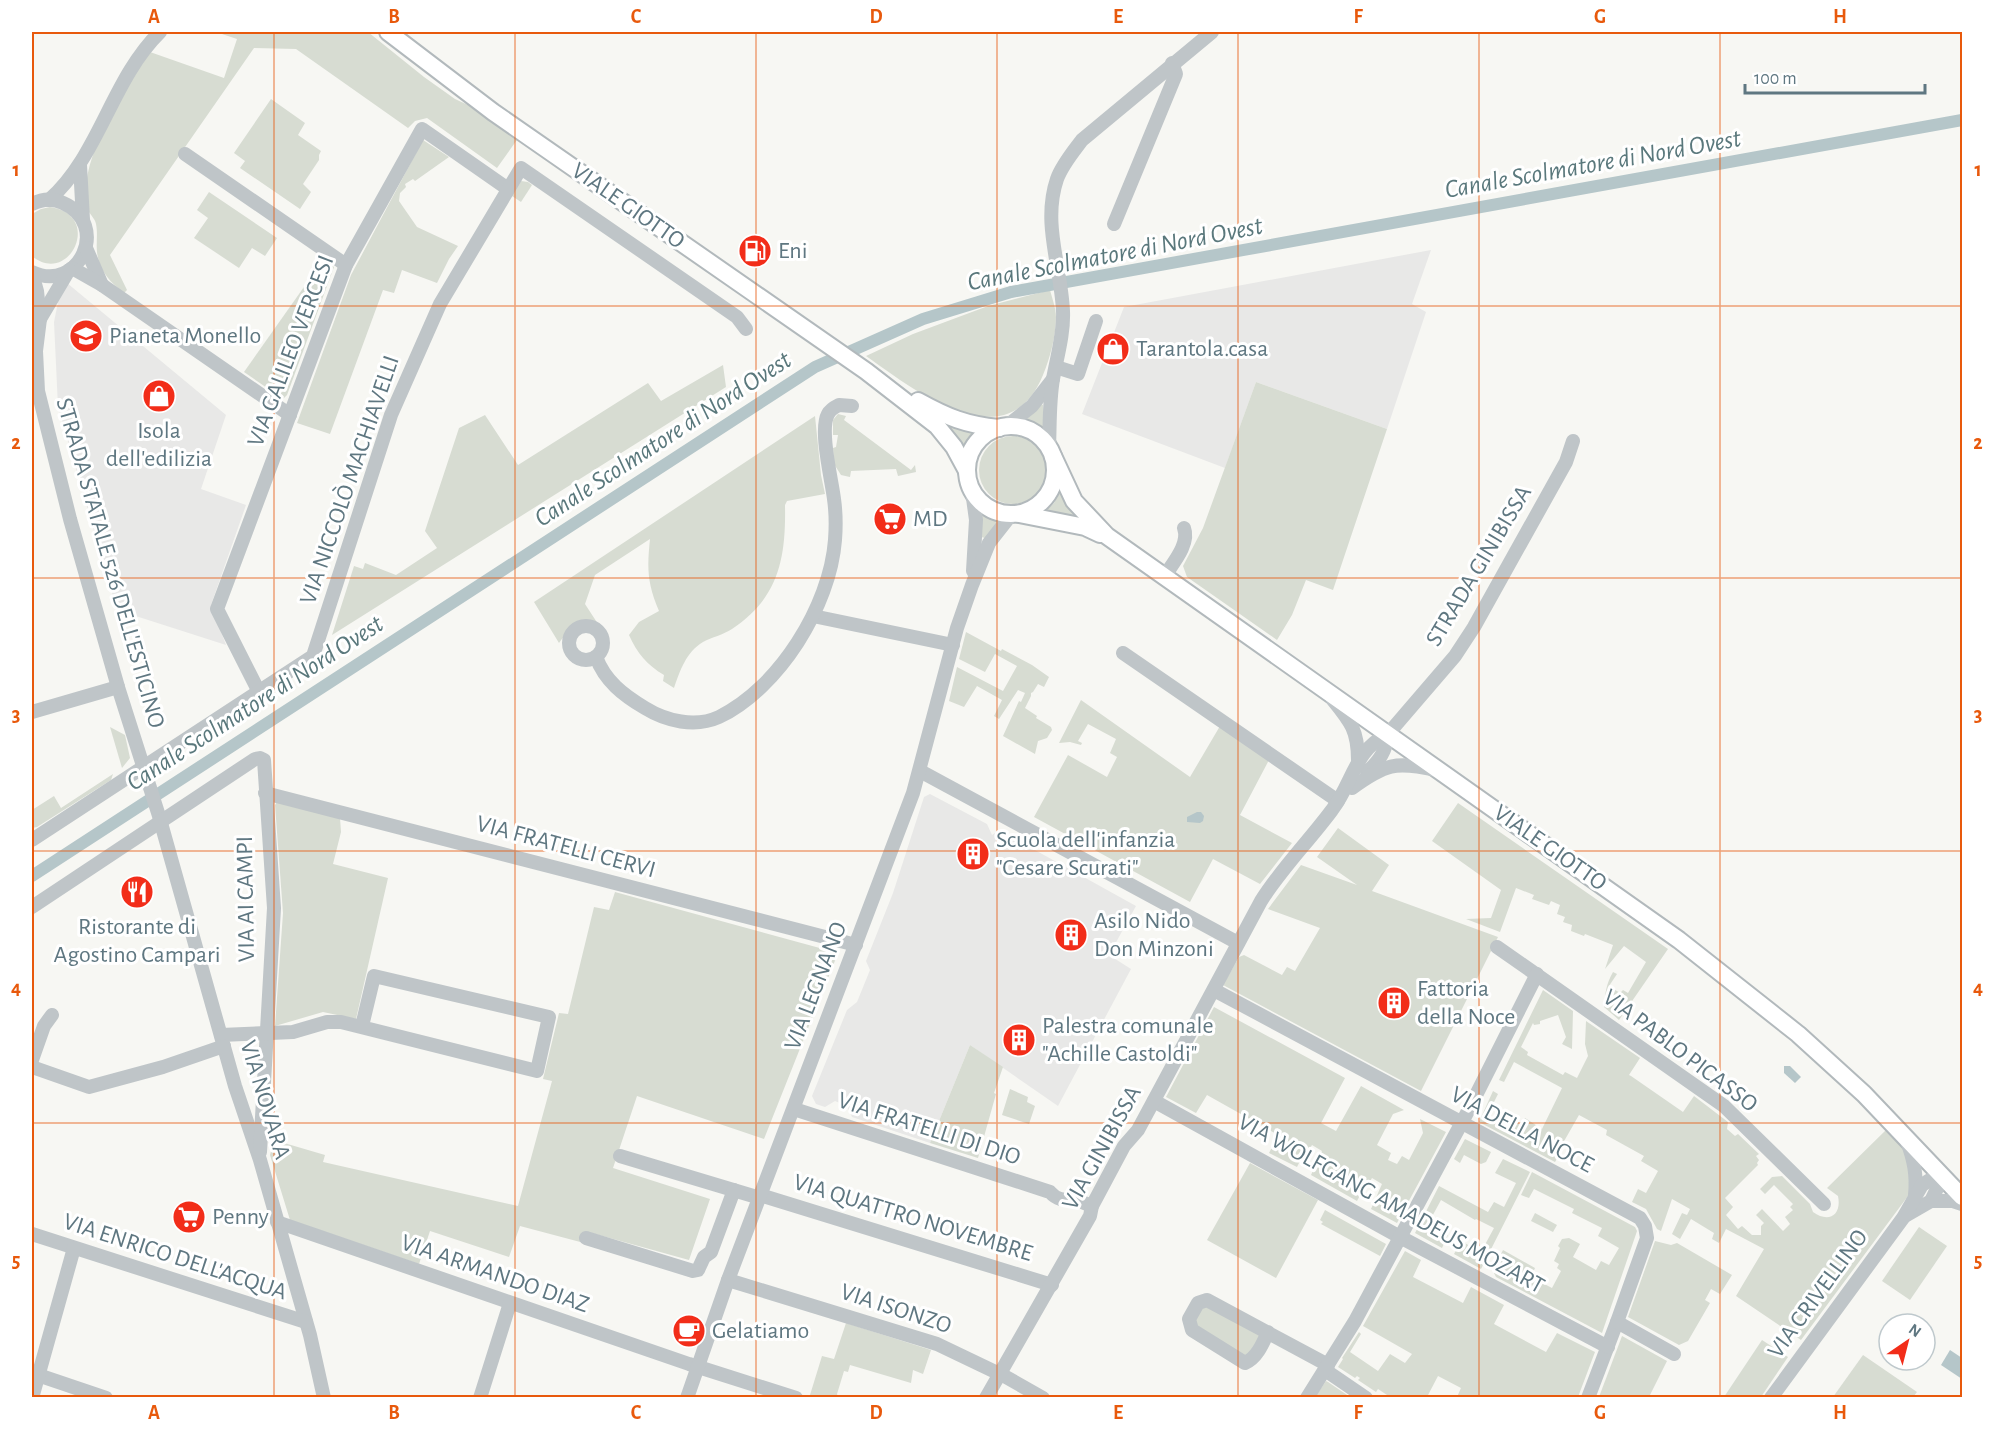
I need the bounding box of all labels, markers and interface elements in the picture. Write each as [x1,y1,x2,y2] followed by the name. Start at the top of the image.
[148,7,160,27] text: A
[388,7,400,27] text: B
[631,7,642,27] text: C
[869,7,883,27] text: D
[1113,7,1123,27] text: E
[1353,7,1363,27] text: F
[1594,7,1606,27] text: G
[1833,7,1847,27] text: H
[1745,57,1925,95] scale bar
[1754,70,1797,88] text: 100 m
[1443,125,1743,203] water label: Canale Scolmatore di Nord Ovest
[567,158,689,254] street label: VIALE GIOTTO
[12,160,20,180] text: 1
[1974,160,1982,180] text: 1
[965,213,1265,295] water label: Canale Scolmatore di Nord Ovest
[737,233,773,269] fuel station icon: Eni
[778,239,808,263] place label: Eni
[243,252,339,450] street label: VIA GALILEO VERCESI
[68,318,104,354] school or university icon: Pianeta Monello
[109,324,261,348] place label: Pianeta Monello
[1095,331,1131,367] shop icon: Tarantola.casa
[1136,337,1268,361] place label: Tarantola.casa
[530,346,796,532] water label: Canale Scolmatore di Nord Ovest
[294,352,404,607] street label: VIA NICCOLÒ MACHIAVELLI
[141,378,177,414] shop icon: Isola dell'edilizia
[51,395,169,731] street label: STRADA STATALE 526 DELL'ESTICINO
[106,419,212,471] place label: Isola dell'edilizia
[11,433,21,453] text: 2
[1973,433,1983,453] text: 2
[1422,482,1536,650] street label: STRADA GINIBISSA
[872,501,908,537] supermarket icon: MD
[913,507,947,531] place label: MD
[122,610,388,796] water label: Canale Scolmatore di Nord Ovest
[12,705,20,725] text: 3
[1974,705,1982,725] text: 3
[1489,800,1611,896] street label: VIALE GIOTTO
[474,812,658,882] street label: VIA FRATELLI CERVI
[996,828,1175,880] place label: Scuola dell'infanzia "Cesare Scurati"
[233,836,259,962] street label: VIA AI CAMPI
[955,836,991,872] building icon: Scuola dell'infanzia "Cesare Scurati"
[119,874,155,910] restaurant icon: Ristorante di Agostino Campari
[1094,909,1214,961] place label: Asilo Nido Don Minzoni
[54,915,220,967] place label: Ristorante di Agostino Campari
[1053,917,1089,953] building icon: Asilo Nido Don Minzoni
[781,919,851,1053] street label: VIA LEGNANO
[1417,977,1515,1029] place label: Fattoria della Noce
[11,978,21,998] text: 4
[1973,978,1983,998] text: 4
[1376,985,1412,1021] building icon: Fattoria della Noce
[1598,985,1762,1117] street label: VIA PABLO PICASSO
[1042,1014,1213,1066] place label: Palestra comunale "Achille Castoldi"
[1001,1022,1037,1058] building icon: Palestra comunale "Achille Castoldi"
[236,1038,294,1162] street label: VIA NOVARA
[1058,1082,1146,1214] street label: VIA GINIBISSA
[1447,1082,1598,1178] street label: VIA DELLA NOCE
[835,1088,1023,1170] street label: VIA FRATELLI DI DIO
[1234,1110,1548,1298] street label: VIA WOLFGANG AMADEUS MOZART
[791,1170,1036,1266] street label: VIA QUATTRO NOVEMBRE
[171,1199,207,1235] supermarket icon: Penny
[212,1205,269,1229] place label: Penny
[60,1209,290,1305] street label: VIA ENRICO DELL'ACQUA
[1764,1225,1872,1363] street label: VIA CRIVELLINO
[398,1231,592,1317] street label: VIA ARMANDO DIAZ
[12,1251,20,1271] text: 5
[1974,1251,1982,1271] text: 5
[838,1280,954,1338] street label: VIA ISONZO
[1877,1312,1937,1372] north arrow
[671,1313,707,1349] cafe icon: Gelatiamo
[712,1319,809,1343] place label: Gelatiamo
[1906,1321,1924,1340] text: N
[148,1403,160,1423] text: A
[388,1403,400,1423] text: B
[631,1403,642,1423] text: C
[869,1403,883,1423] text: D
[1113,1403,1123,1423] text: E
[1353,1403,1363,1423] text: F
[1594,1403,1606,1423] text: G
[1833,1403,1847,1423] text: H

